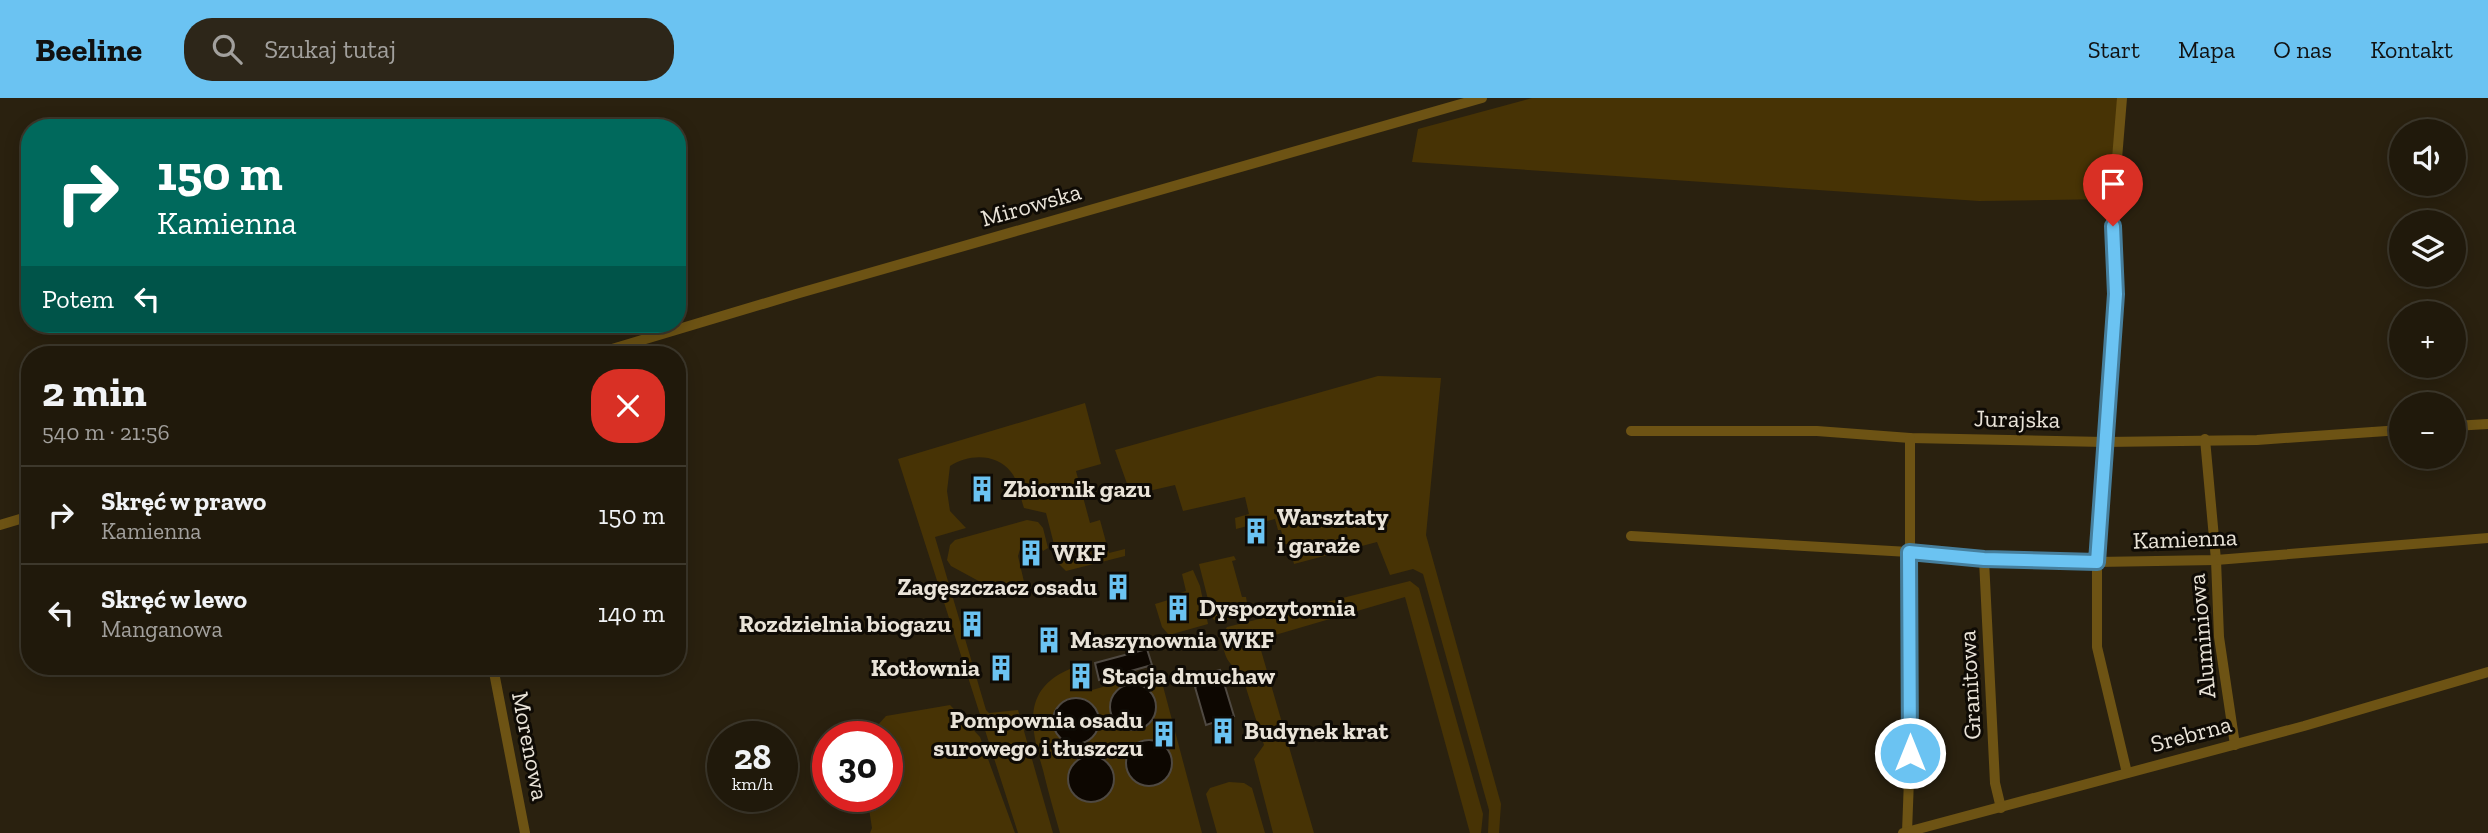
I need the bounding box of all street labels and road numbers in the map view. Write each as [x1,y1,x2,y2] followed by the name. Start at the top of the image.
[977,176,1085,233] street label: Mirowska
[1974,403,2061,434] street label: Jurajska
[2132,522,2238,555] street label: Kamienna
[2182,572,2221,700] street label: Aluminiowa
[1952,629,1987,741] street label: Granitowa
[506,689,555,803] street label: Morenowa
[2147,709,2235,758] street label: Srebrna

